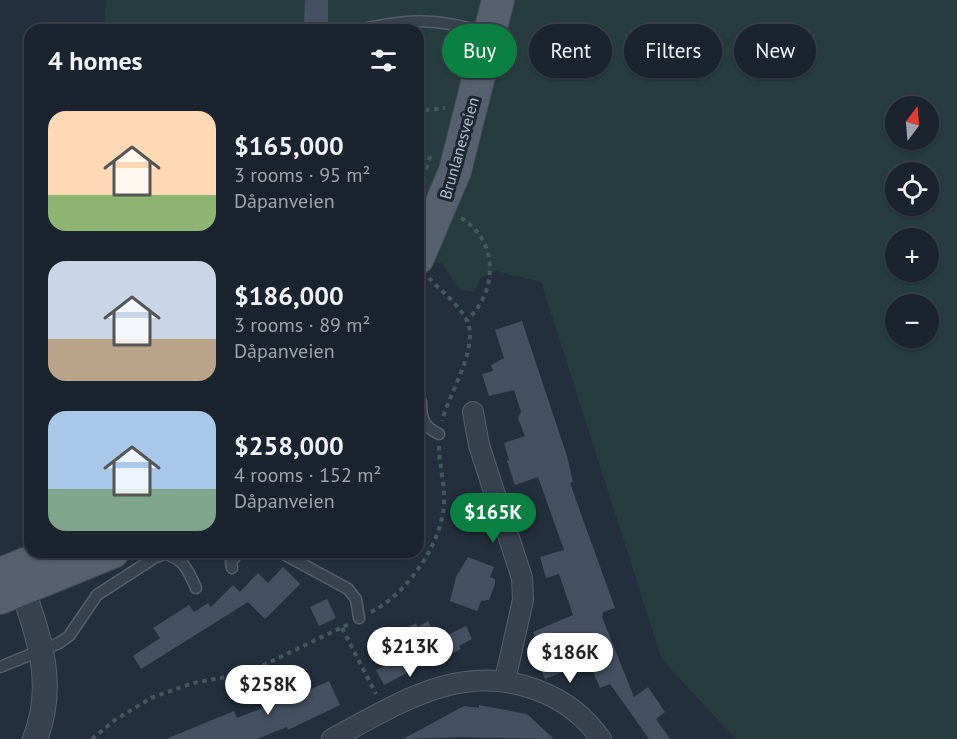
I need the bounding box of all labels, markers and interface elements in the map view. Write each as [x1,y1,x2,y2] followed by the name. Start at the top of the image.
[442,24,517,78] chip: Buy
[529,24,612,78] chip: Rent
[624,24,722,78] chip: Filters
[734,24,816,78] chip: New
[48,44,143,77] text: 4 homes
[367,44,400,77] icon: filters
[435,95,483,201] street label: Brunlanesveien
[885,96,939,150] north arrow
[885,96,939,348] map controls
[234,129,344,162] text: $165,000
[96,135,168,207] icon: home
[234,162,370,188] text: 3 rooms · 95 m²
[885,162,939,216] button: locate
[234,188,335,214] text: Dåpanveien
[885,228,939,282] button: +
[234,279,344,312] text: $186,000
[96,285,168,357] icon: home
[885,294,939,348] button: −
[234,312,370,338] text: 3 rooms · 89 m²
[234,338,335,364] text: Dåpanveien
[234,429,344,462] text: $258,000
[96,435,168,507] icon: home
[234,462,381,488] text: 4 rooms · 152 m²
[234,488,335,514] text: Dåpanveien
[451,493,535,544] pin: $165K
[464,499,522,525] text: $165K
[368,627,452,678] pin: $213K
[381,633,439,659] text: $213K
[528,633,612,684] pin: $186K
[541,639,599,665] text: $186K
[226,665,310,716] pin: $258K
[239,671,297,697] text: $258K

